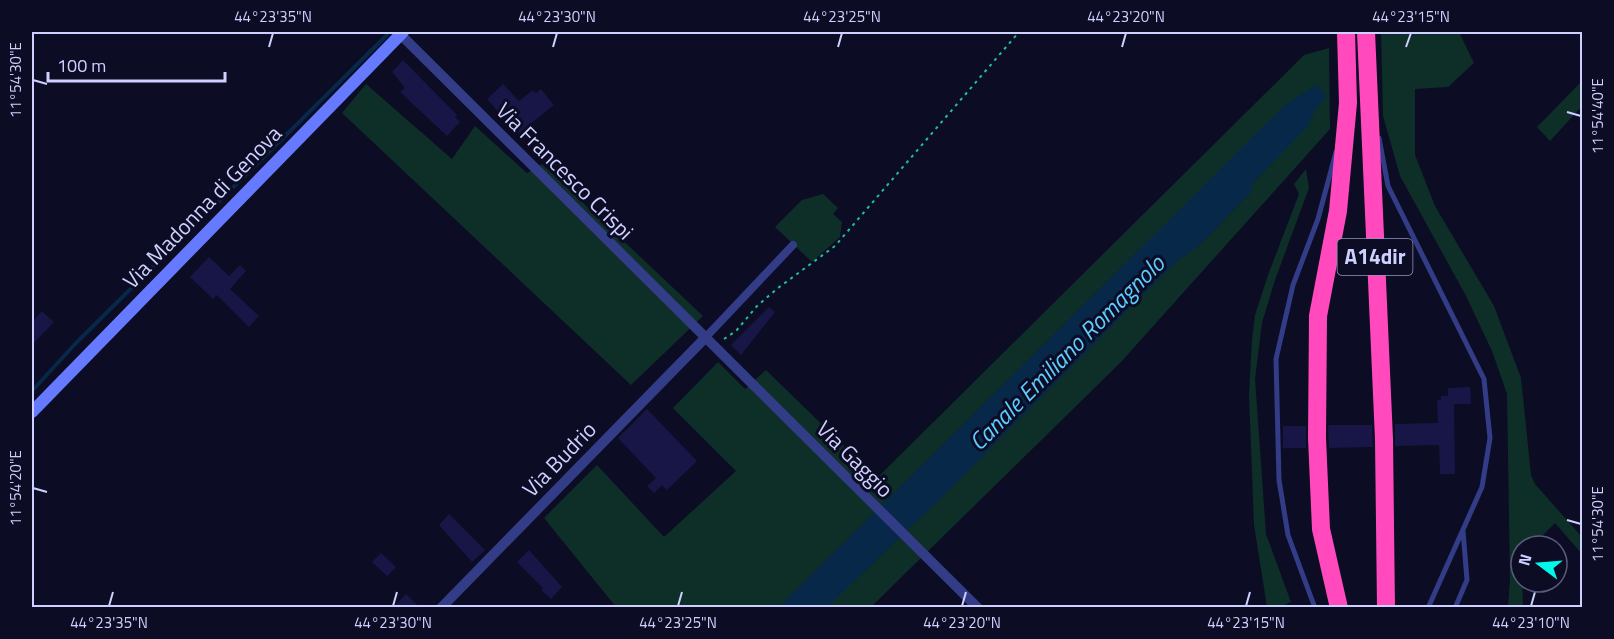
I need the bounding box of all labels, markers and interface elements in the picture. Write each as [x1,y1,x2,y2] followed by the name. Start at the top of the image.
[234,5,312,28] text: 44°23'35"N
[518,5,596,28] text: 44°23'30"N
[803,5,881,28] text: 44°23'25"N
[1087,5,1165,28] text: 44°23'20"N
[1372,5,1450,28] text: 44°23'15"N
[4,42,27,118] text: 11°54'30"E
[48,45,225,83] scale bar
[57,52,106,79] text: 100 m
[1586,78,1609,154] text: 11°54'40"E
[488,94,642,248] street label: Via Francesco Crispi
[115,117,289,297] street label: Via Madonna di Genova
[1338,239,1412,275] road number: A14dir
[960,245,1173,458] water label: Canale Emiliano Romagnolo
[514,413,604,505] street label: Via Budrio
[809,413,901,505] street label: Via Gaggio
[4,450,27,526] text: 11°54'20"E
[1586,486,1609,562] text: 11°54'30"E
[1509,534,1569,594] north arrow
[1512,551,1538,569] text: N
[70,611,148,634] text: 44°23'35"N
[354,611,432,634] text: 44°23'30"N
[639,611,717,634] text: 44°23'25"N
[923,611,1001,634] text: 44°23'20"N
[1207,611,1285,634] text: 44°23'15"N
[1492,611,1570,634] text: 44°23'10"N

